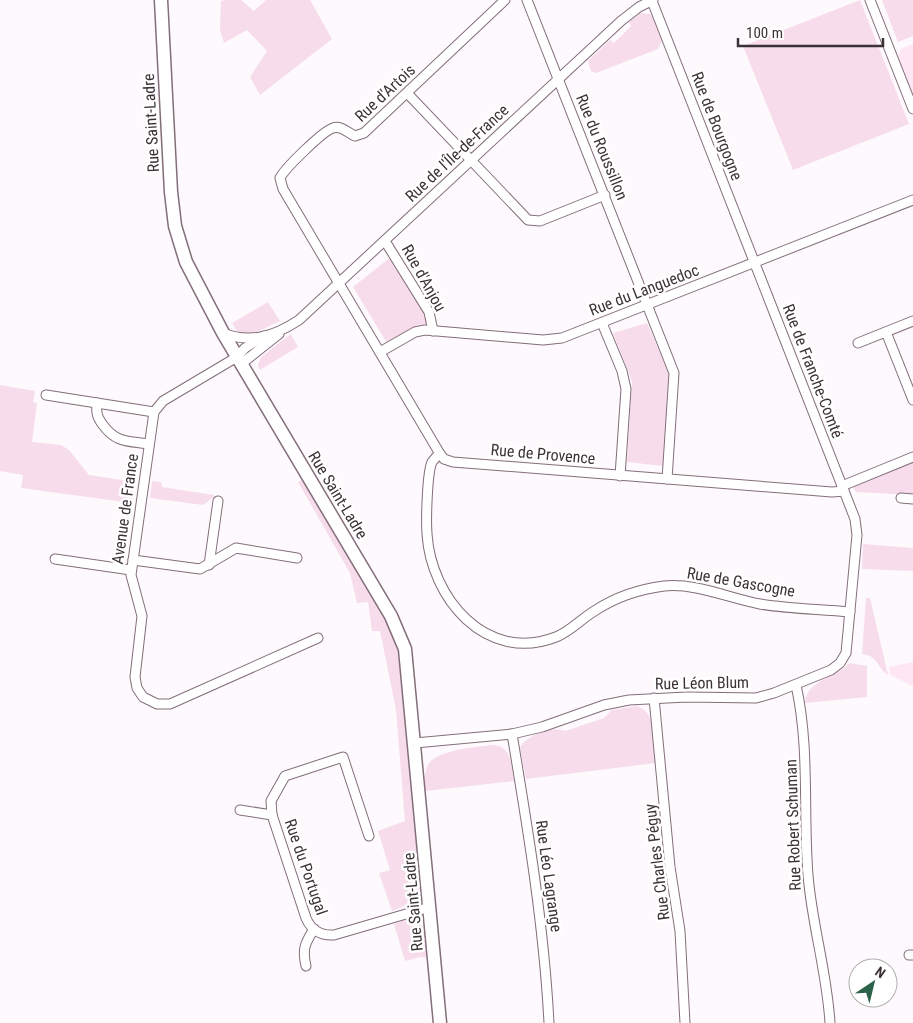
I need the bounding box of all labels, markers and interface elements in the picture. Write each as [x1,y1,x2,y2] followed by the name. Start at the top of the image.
[738,15,883,47] scale bar
[746,24,783,42] text: 100 m
[351,60,419,126] street label: Rue d'Artois
[688,69,746,183] street label: Rue de Bourgogne
[139,73,163,173] street label: Rue Saint-Ladre
[572,91,632,203] street label: Rue du Roussillon
[402,100,512,206] street label: Rue de l'Île-de-France
[398,241,450,315] street label: Rue d'Anjou
[586,260,702,320] street label: Rue du Languedoc
[779,301,847,441] street label: Rue de Franche-Comté
[490,440,596,468] street label: Rue de Provence
[304,448,372,542] street label: Rue Saint-Ladre
[108,453,142,565] street label: Avenue de France
[685,563,797,601] street label: Rue de Gascogne
[655,673,749,693] street label: Rue Léon Blum
[781,759,805,891] street label: Rue Robert Schuman
[640,802,674,921] street label: Rue Charles Péguy
[281,816,331,918] street label: Rue du Portugal
[532,819,566,933] street label: Rue Léo Lagrange
[399,852,427,952] street label: Rue Saint-Ladre
[848,958,898,1008] north arrow
[872,963,889,981] text: N

